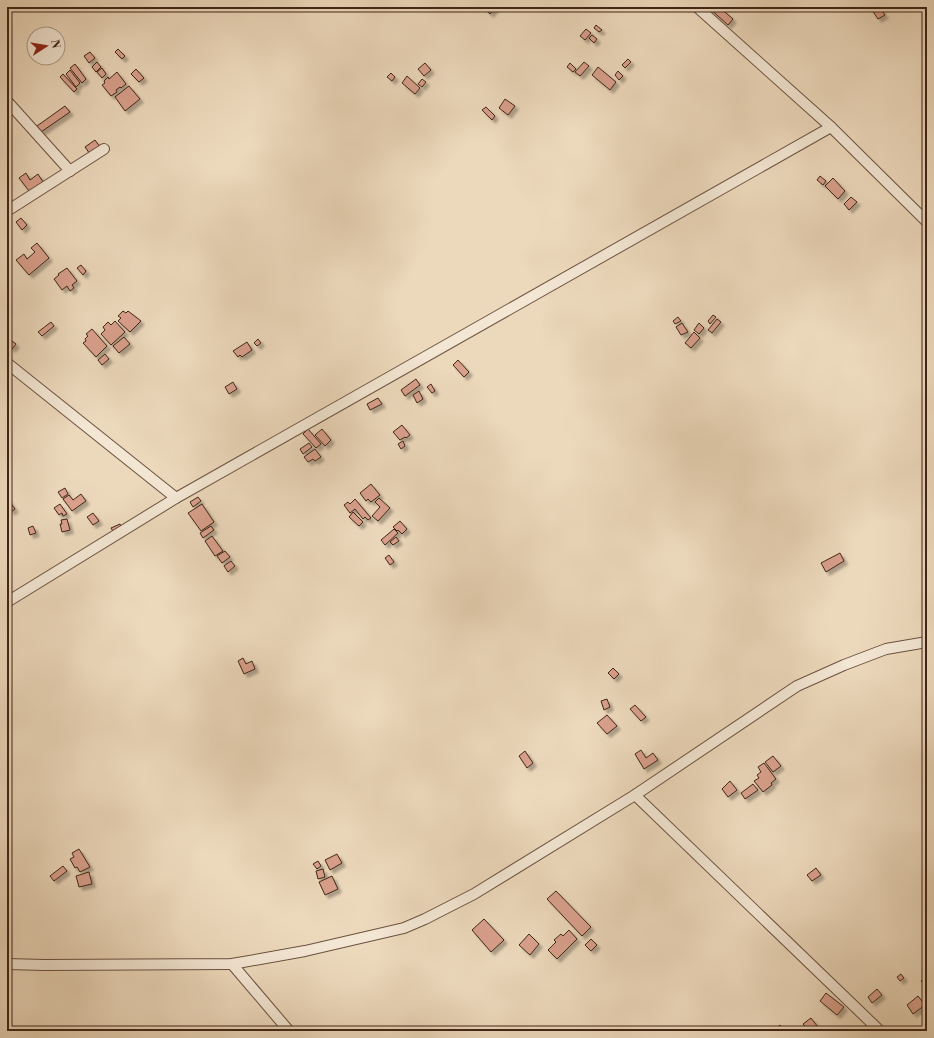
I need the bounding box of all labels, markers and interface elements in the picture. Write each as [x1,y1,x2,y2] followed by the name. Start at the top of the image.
[26,26,66,66] north arrow
[47,38,63,50] text: N

